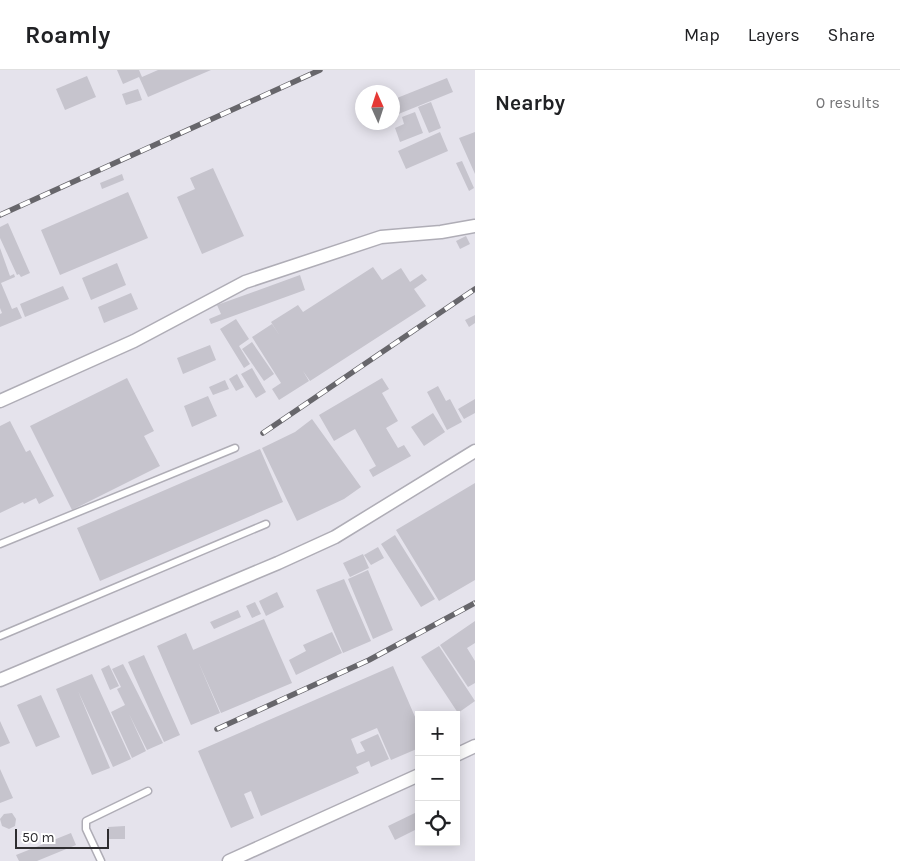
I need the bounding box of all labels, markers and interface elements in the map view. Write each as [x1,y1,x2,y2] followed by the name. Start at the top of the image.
[25,21,110,49] text: Roamly
[684,24,720,46] text: Map
[748,24,800,46] text: Layers
[828,24,875,46] text: Share
[355,85,400,130] north arrow
[495,91,565,115] text: Nearby
[816,93,880,112] text: 0 results
[415,711,460,846] map controls
[415,711,460,756] button: +
[415,756,460,801] button: −
[415,801,460,846] button: locate
[15,826,109,849] scale bar
[22,829,55,846] text: 50 m

